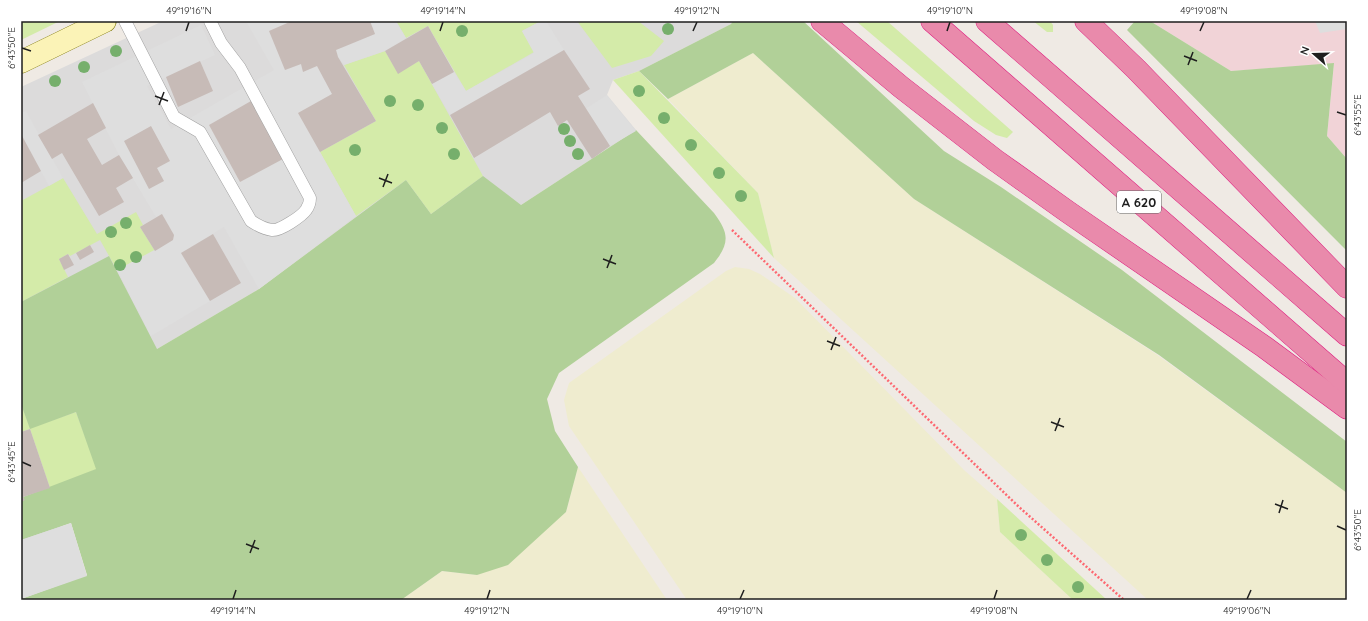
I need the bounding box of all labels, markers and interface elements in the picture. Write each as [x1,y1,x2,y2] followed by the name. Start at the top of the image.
[166,4,212,17] text: 49°19'16"N
[420,4,466,17] text: 49°19'14"N
[674,4,720,17] text: 49°19'12"N
[927,4,973,17] text: 49°19'10"N
[1180,4,1228,17] text: 49°19'08"N
[5,27,18,69] text: 6°43'50"E
[1294,34,1334,74] north arrow
[1297,44,1313,57] text: N
[1351,94,1364,136] text: 6°43'55"E
[1117,191,1161,213] road number: A 620
[5,441,18,483] text: 6°43'45"E
[1351,509,1364,551] text: 6°43'50"E
[210,604,256,617] text: 49°19'14"N
[464,604,510,617] text: 49°19'12"N
[717,604,763,617] text: 49°19'10"N
[970,604,1018,617] text: 49°19'08"N
[1223,604,1271,617] text: 49°19'06"N

